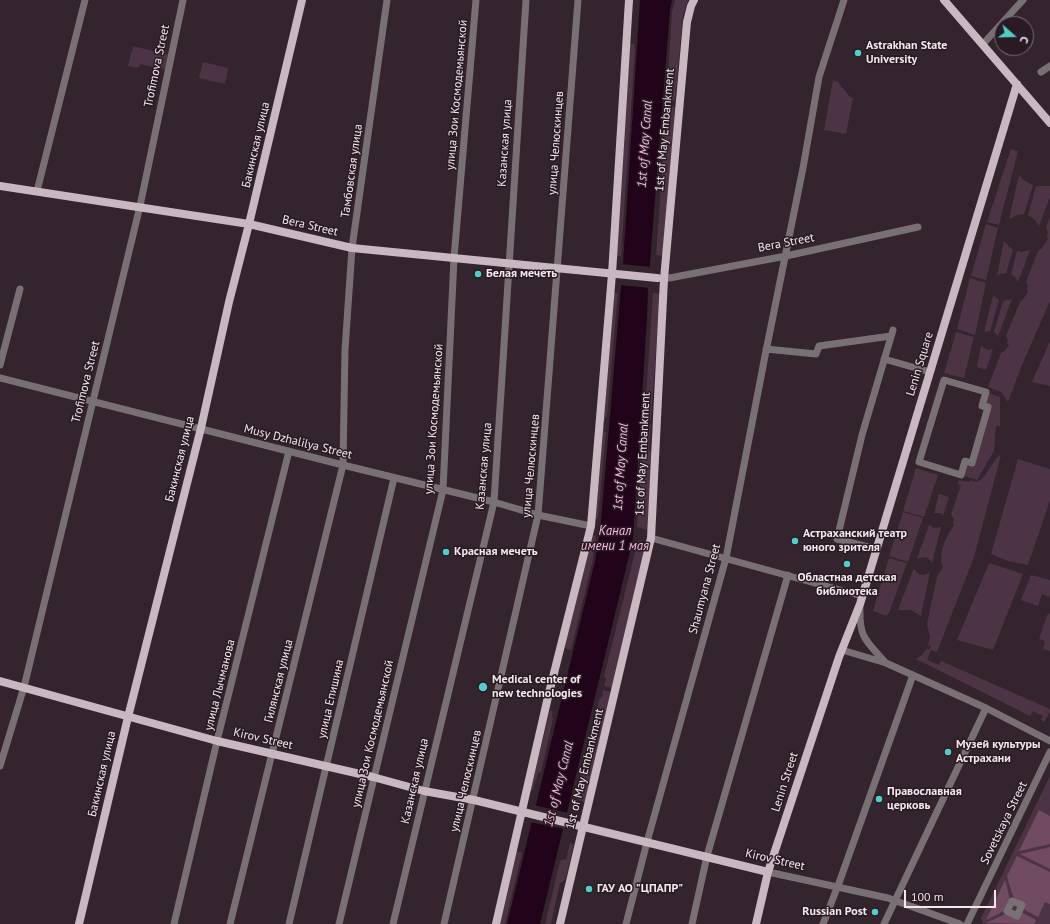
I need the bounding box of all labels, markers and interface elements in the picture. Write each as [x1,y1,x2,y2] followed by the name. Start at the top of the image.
[994,16,1034,56] north arrow
[443,19,471,171] street label: улица Зои Космодемьянской
[141,23,173,109] street label: Trofimova Street
[1017,34,1032,45] text: С
[866,39,947,67] place label: Astrakhan State University
[853,48,863,58] marker: Astrakhan State University
[652,68,678,192] street label: 1st of May Embankment
[545,90,567,196] street label: улица Челюскинцев
[495,99,515,187] street label: Казанская улица
[634,100,656,188] water label: 1st of May Canal
[239,101,273,189] street label: Бакинская улица
[338,123,366,219] street label: Тамбовская улица
[281,213,339,239] street label: Bera Street
[757,230,815,256] street label: Bera Street
[486,267,557,281] place label: Белая мечеть
[473,269,483,279] marker: Белая мечеть
[903,330,937,398] street label: Lenin Square
[69,339,103,425] street label: Trofimova Street
[422,343,446,495] street label: улица Зои Космодемьянской
[633,392,653,516] street label: 1st of May Embankment
[519,413,543,519] street label: улица Челюскинцев
[162,415,198,503] street label: Бакинская улица
[242,422,354,462] street label: Musy Dzhalilya Street
[473,422,495,510] street label: Казанская улица
[610,423,632,511] water label: 1st of May Canal
[581,523,649,554] water label: Канал имени 1 мая
[803,527,907,555] place label: Астраханский театр юного зрителя
[790,536,800,546] marker: Астраханский театр юного зрителя
[686,542,724,636] street label: Shaumyana Street
[454,545,538,559] place label: Красная мечеть
[441,547,451,557] marker: Красная мечеть
[842,559,852,569] marker: Областная детская библиотека
[797,571,897,599] place label: Областная детская библиотека
[202,638,238,732] street label: улица Лычманова
[262,638,296,724] street label: Гилянская улица
[315,658,347,740] street label: улица Епишина
[349,659,397,809] street label: улица Зои Космодемьянской
[492,673,582,701] place label: Medical center of new technologies
[477,681,489,693] marker: Medical center of new technologies
[563,707,607,831] street label: 1st of May Embankment
[232,725,294,753] street label: Kirov Street
[447,729,485,833] street label: улица Челюскинцев
[85,730,119,818] street label: Бакинская улица
[398,737,432,825] street label: Казанская улица
[956,738,1040,766] place label: Музей культуры Астрахани
[541,739,577,829] water label: 1st of May Canal
[943,747,953,757] marker: Музей культуры Астрахани
[769,750,801,814] street label: Lenin Street
[978,779,1030,867] street label: Sovetskaya Street
[887,785,962,813] place label: Православная церковь
[874,794,884,804] marker: Православная церковь
[744,846,806,874] street label: Kirov Street
[597,882,683,896] place label: ГАУ АО "ЦПАПР"
[906,882,998,908] scale bar
[584,884,594,894] marker: ГАУ АО "ЦПАПР"
[911,889,944,904] text: 100 m
[802,905,867,919] place label: Russian Post
[870,907,880,917] marker: Russian Post

